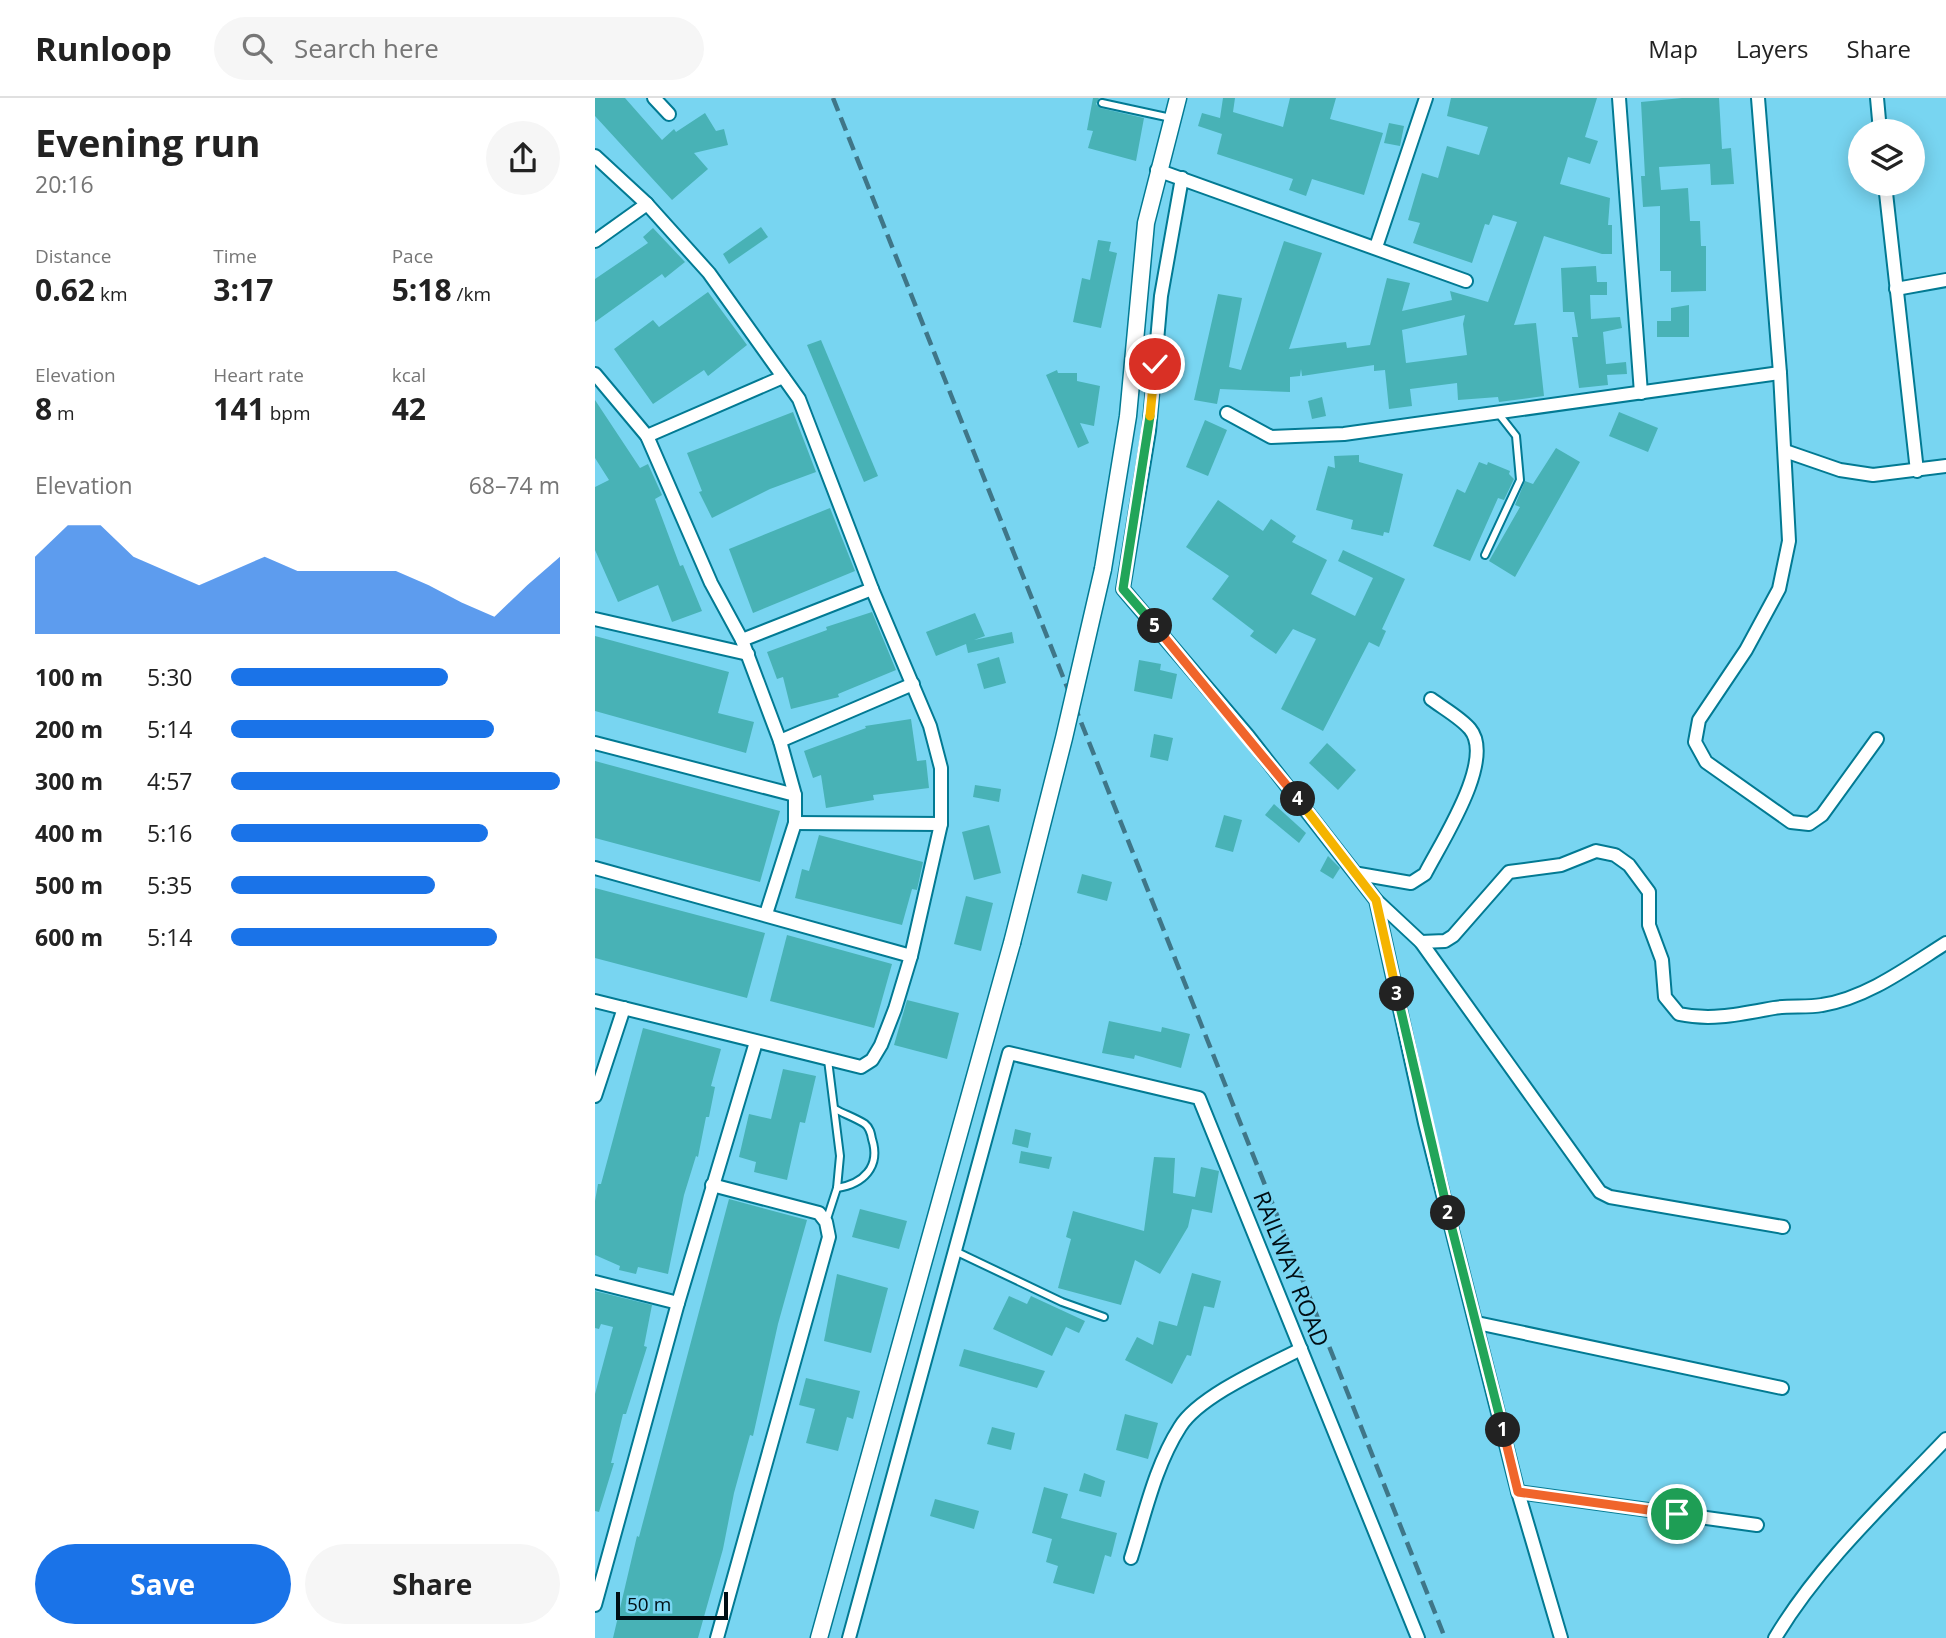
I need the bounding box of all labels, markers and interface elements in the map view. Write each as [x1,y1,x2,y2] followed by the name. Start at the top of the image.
[214,17,704,80] search box
[35,26,172,71] text: Runloop
[238,29,276,67] icon: search
[294,30,439,66] text: Search here
[1648,32,1698,65] text: Map
[1736,32,1809,65] text: Layers
[1847,32,1911,65] text: Share
[35,116,260,168] text: Evening run
[1848,119,1925,196] map controls
[1848,119,1925,196] button: layers
[486,121,560,195] button: share
[35,168,94,200] text: 20:16
[35,243,111,269] text: Distance
[213,243,257,269] text: Time
[392,243,433,269] text: Pace
[35,269,95,310] text: 0.62
[213,269,273,310] text: 3:17
[392,269,452,310] text: 5:18
[95,281,128,307] text: km
[452,281,491,307] text: /km
[1125,334,1185,394] pin
[1136,345,1174,383] icon: check
[35,362,116,388] text: Elevation
[213,362,304,388] text: Heart rate
[392,362,426,388] text: kcal
[35,388,52,429] text: 8
[213,388,265,429] text: 141
[392,388,426,429] text: 42
[52,400,75,426] text: m
[265,400,311,426] text: bpm
[35,469,133,501] text: Elevation
[469,469,560,501] text: 68–74 m
[1137,608,1173,644] pin: 5
[1149,612,1160,638] text: 5
[35,661,103,693] text: 100 m
[147,661,193,693] text: 5:30
[35,713,103,745] text: 200 m
[147,713,193,745] text: 5:14
[35,765,103,797] text: 300 m
[147,765,193,797] text: 4:57
[1281,782,1315,816] pin: 4
[1292,785,1303,811] text: 4
[35,817,103,849] text: 400 m
[147,817,193,849] text: 5:16
[35,869,103,901] text: 500 m
[147,869,193,901] text: 5:35
[35,921,103,953] text: 600 m
[147,921,193,953] text: 5:14
[1379,976,1415,1012] pin: 3
[1391,980,1402,1006] text: 3
[1246,1186,1338,1351] street label: RAILWAY ROAD
[1431,1196,1465,1230] pin: 2
[1442,1199,1453,1225] text: 2
[1485,1412,1521,1448] pin: 1
[1497,1416,1508,1442] text: 1
[1647,1484,1707,1544] pin
[1658,1495,1696,1533] icon: arrive
[35,1544,291,1624] button: Save
[305,1544,560,1624] button: Share
[616,1589,728,1621] scale bar
[627,1591,671,1617] text: 50 m

